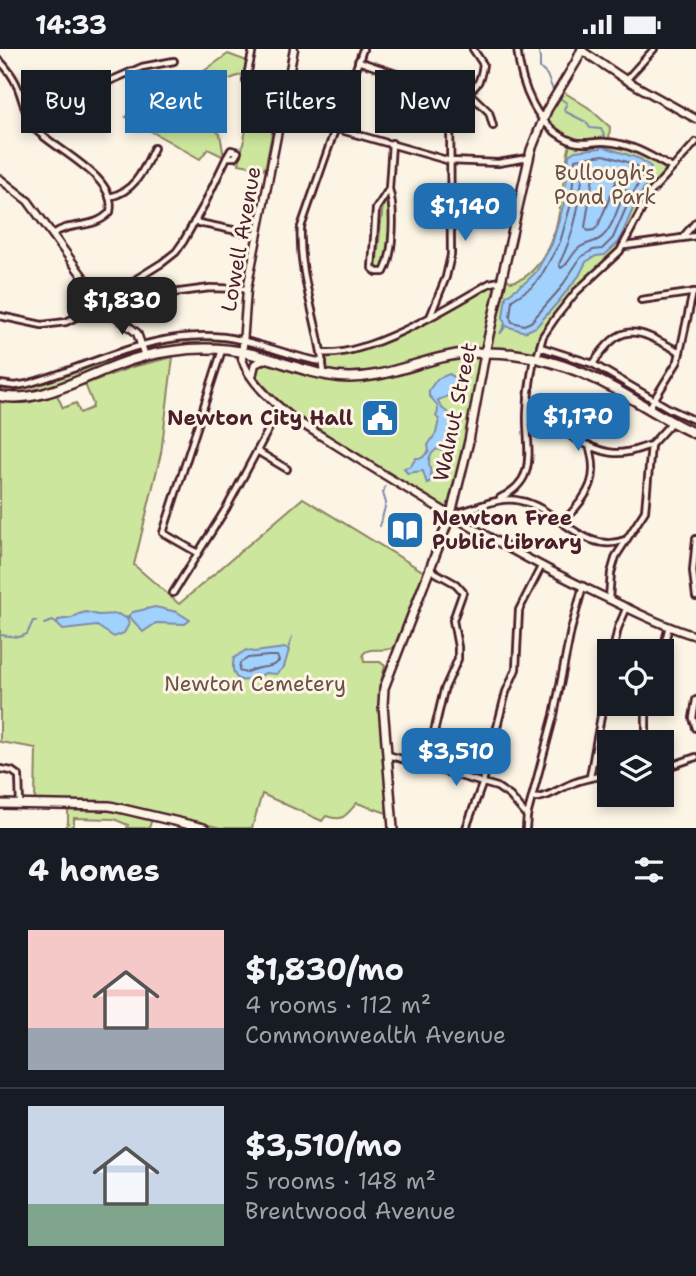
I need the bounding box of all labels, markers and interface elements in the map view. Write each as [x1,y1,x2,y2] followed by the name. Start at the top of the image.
[35,7,107,42] text: 14:33
[21,70,111,133] chip: Buy
[125,70,227,133] chip: Rent
[241,70,361,133] chip: Filters
[375,70,475,133] chip: New
[554,159,656,211] park label: Bullough's Pond Park
[214,164,268,314] street label: Lowell Avenue
[408,183,522,243] pin: $1,140
[430,191,500,221] text: $1,140
[65,278,179,337] pin: $1,830
[83,285,161,315] text: $1,830
[427,340,483,484] street label: Walnut Street
[521,393,635,453] pin: $1,170
[359,397,401,439] public building icon: Newton City Hall
[543,401,613,431] text: $1,170
[167,404,353,432] place label: Newton City Hall
[432,504,582,556] place label: Newton Free Public Library
[384,509,426,551] library icon: Newton Free Public Library
[597,639,674,807] map controls
[597,639,674,716] button: locate
[164,670,346,698] park label: Newton Cemetery
[399,729,513,788] pin: $3,510
[597,730,674,807] button: layers
[418,736,494,766] text: $3,510
[28,850,160,891] text: 4 homes
[630,851,668,889] icon: filters
[245,949,404,990] text: $1,830/mo
[84,958,168,1042] icon: home
[245,990,431,1020] text: 4 rooms · 112 m²
[245,1020,506,1050] text: Commonwealth Avenue
[245,1125,402,1166] text: $3,510/mo
[84,1134,168,1218] icon: home
[245,1166,436,1196] text: 5 rooms · 148 m²
[245,1196,456,1226] text: Brentwood Avenue

